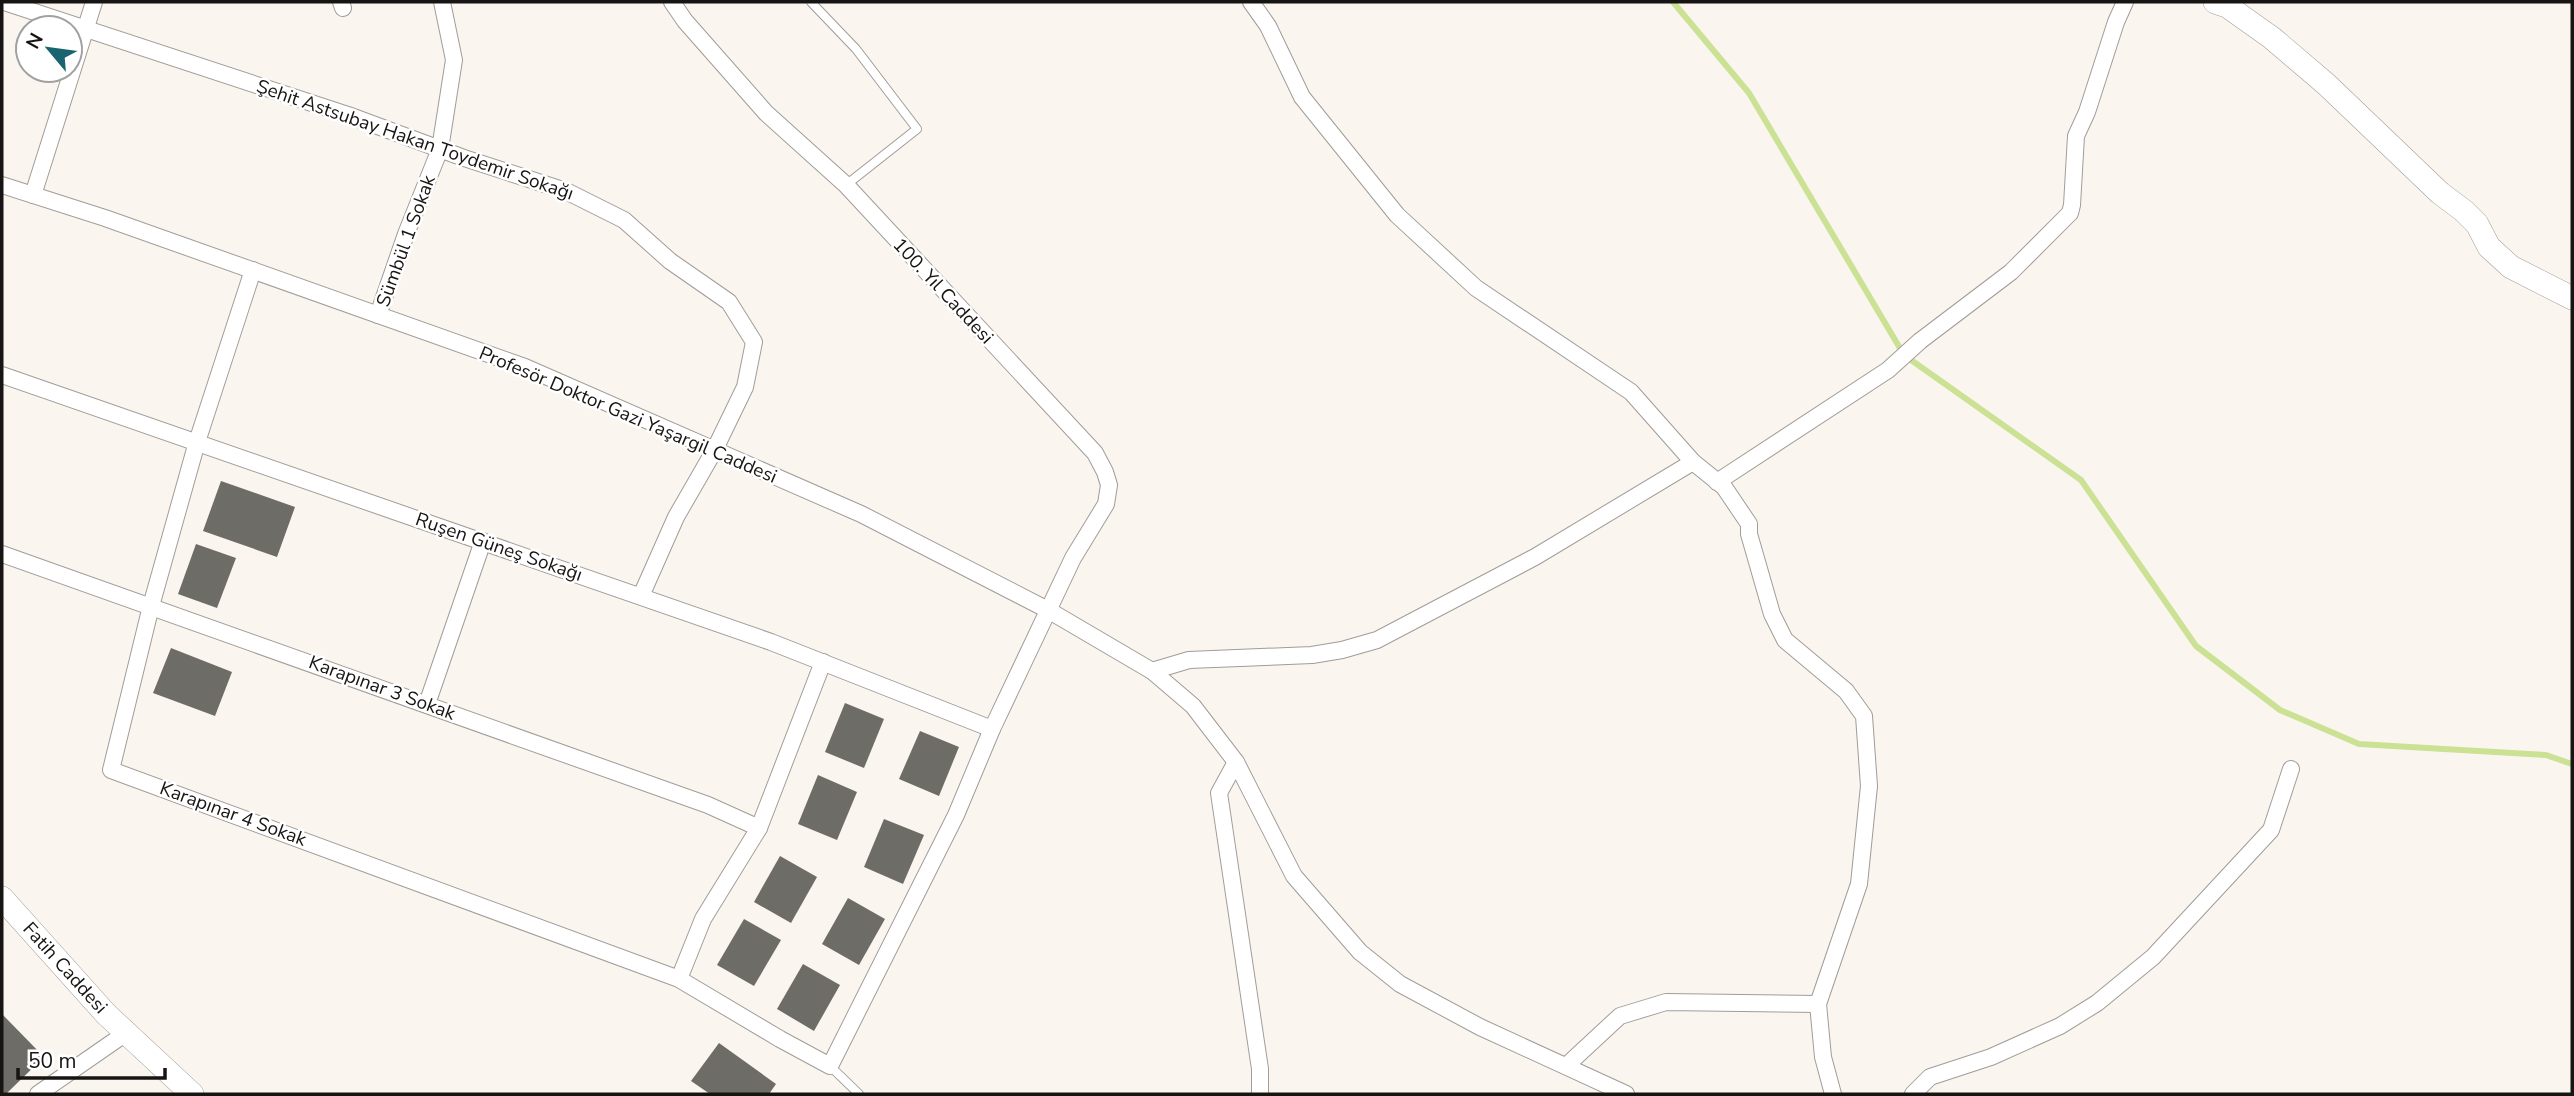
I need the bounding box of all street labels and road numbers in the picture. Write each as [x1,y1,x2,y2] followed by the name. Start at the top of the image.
[253,73,577,207] street label: Şehit Astsubay Hakan Toydemir Sokağı
[370,171,442,310] street label: Sümbül 1 Sokak
[887,232,999,350] street label: 100. Yıl Caddesi
[475,340,781,490] street label: Profesör Doktor Gazi Yaşargil Caddesi
[412,506,586,588] street label: Ruşen Güneş Sokağı
[305,649,459,727] street label: Karapınar 3 Sokak
[156,775,310,853] street label: Karapınar 4 Sokak
[17,916,113,1020] street label: Fatih Caddesi

